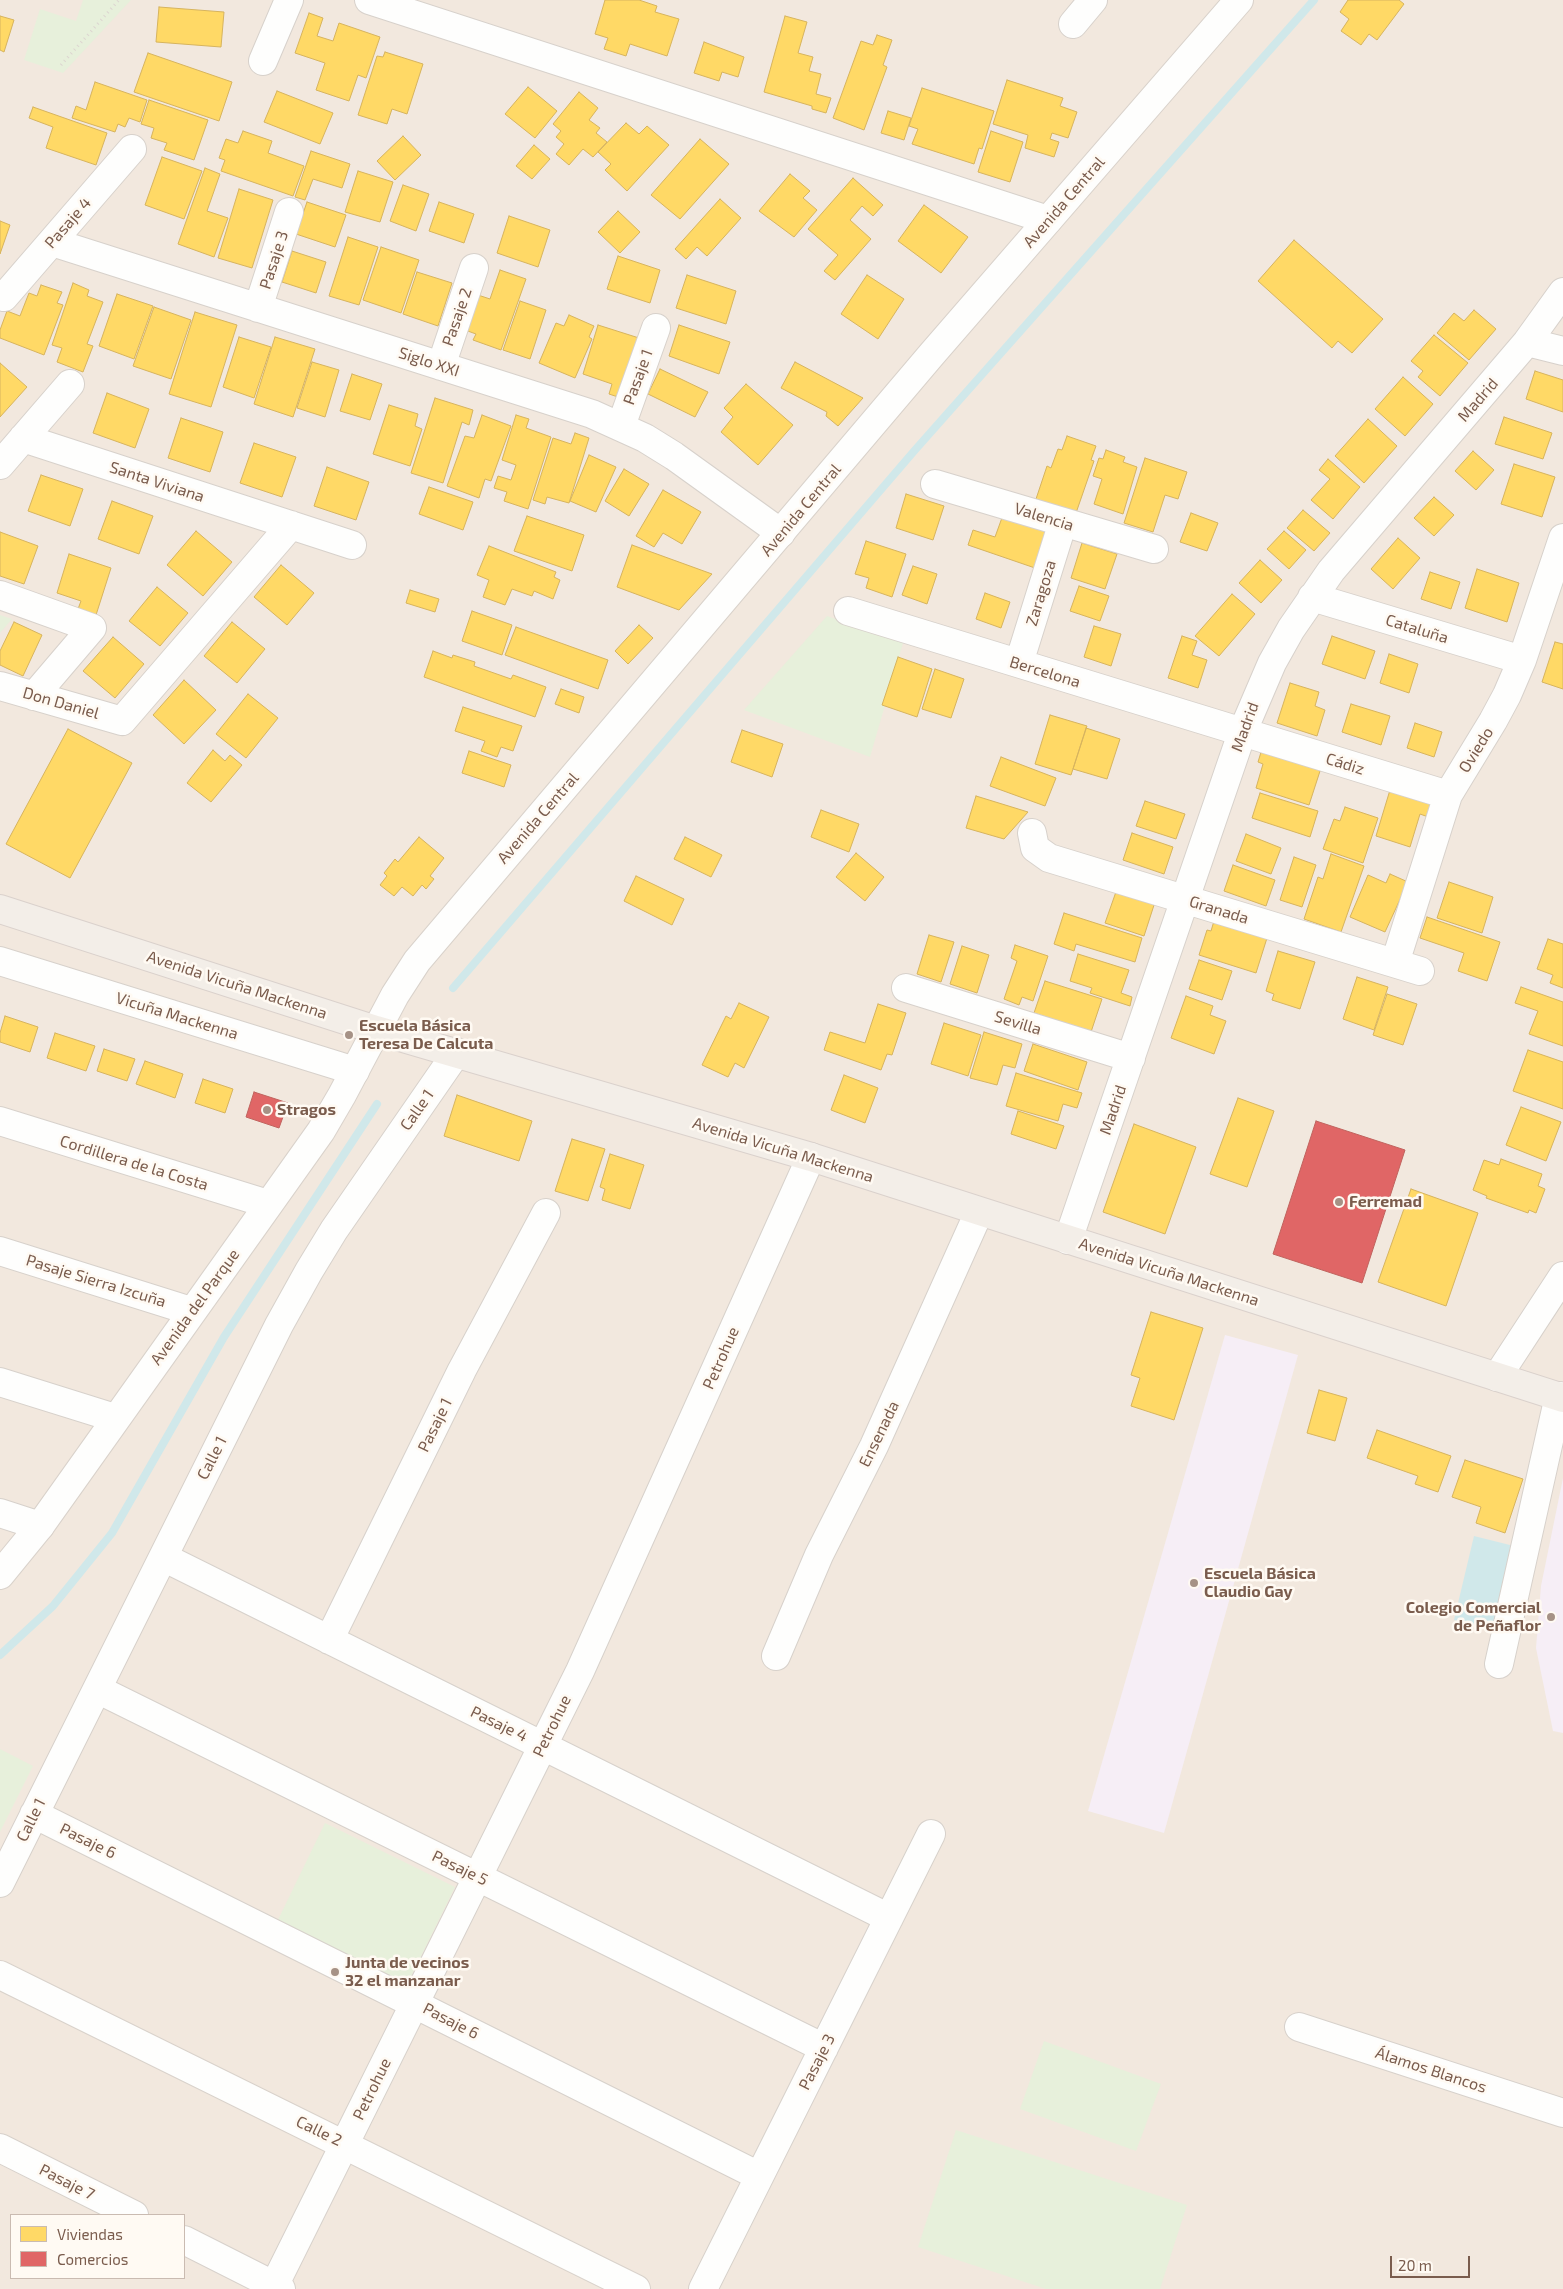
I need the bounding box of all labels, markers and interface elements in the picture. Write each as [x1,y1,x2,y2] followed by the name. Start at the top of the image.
[1019,153,1109,251] street label: Avenida Central
[41,194,95,252] street label: Pasaje 4
[256,228,292,292] street label: Pasaje 3
[438,285,476,349] street label: Pasaje 2
[396,343,462,381] street label: Siglo XXI
[619,347,657,407] street label: Pasaje 1
[1454,374,1502,426] street label: Madrid
[107,458,207,506] street label: Santa Viviana
[757,460,845,560] street label: Avenida Central
[1012,499,1076,535] street label: Valencia
[1022,558,1060,628] street label: Zaragoza
[1383,610,1451,648] street label: Cataluña
[1007,652,1083,692] street label: Bercelona
[21,683,101,723] street label: Don Daniel
[1227,700,1263,754] street label: Madrid
[1455,724,1497,776] street label: Oviedo
[1323,749,1367,779] street label: Cádiz
[493,769,583,867] street label: Avenida Central
[1187,892,1251,928] street label: Granada
[145,947,329,1023] street label: Avenida Vicuña Mackenna
[114,988,240,1044] street label: Vicuña Mackenna
[992,1007,1044,1039] street label: Sevilla
[359,1016,493,1054] place label: Escuela Básica Teresa De Calcuta
[343,1029,355,1041] marker: Escuela Básica Teresa De Calcuta
[1096,1083,1130,1137] street label: Madrid
[396,1086,438,1134] street label: Calle 1
[277,1100,336,1120] place label: Stragos
[261,1104,273,1116] marker: Stragos
[690,1113,876,1187] street label: Avenida Vicuña Mackenna
[58,1131,210,1195] street label: Cordillera de la Costa
[1349,1192,1422,1212] place label: Ferremad
[1333,1196,1345,1208] marker: Ferremad
[1077,1234,1261,1310] street label: Avenida Vicuña Mackenna
[146,1245,244,1369] street label: Avenida del Parque
[24,1251,168,1311] street label: Pasaje Sierra Izcuña
[699,1324,743,1392] street label: Petrohue
[414,1395,456,1455] street label: Pasaje 1
[855,1398,903,1470] street label: Ensenada
[193,1433,231,1483] street label: Calle 1
[1204,1564,1316,1602] place label: Escuela Básica Claudio Gay
[1188,1577,1200,1589] marker: Escuela Básica Claudio Gay
[1406,1598,1541,1636] place label: Colegio Comercial de Peñaflor
[1545,1611,1557,1623] marker: Colegio Comercial de Peñaflor
[529,1692,575,1760] street label: Petrohue
[467,1702,531,1746] street label: Pasaje 4
[12,1795,50,1845] street label: Calle 1
[57,1819,119,1863] street label: Pasaje 6
[429,1846,491,1890] street label: Pasaje 5
[345,1953,469,1991] place label: Junta de vecinos 32 el manzanar
[329,1966,341,1978] marker: Junta de vecinos 32 el manzanar
[420,1999,482,2043] street label: Pasaje 6
[795,2031,839,2093] street label: Pasaje 3
[1373,2043,1489,2097] street label: Álamos Blancos
[349,2055,395,2123] street label: Petrohue
[293,2112,345,2150] street label: Calle 2
[36,2160,98,2204] street label: Pasaje 7
[10,2214,185,2279] legend
[57,2225,123,2243] text: Viviendas
[1393,2246,1473,2278] scale bar
[57,2250,128,2268] text: Comercios
[1398,2256,1432,2274] text: 20 m

